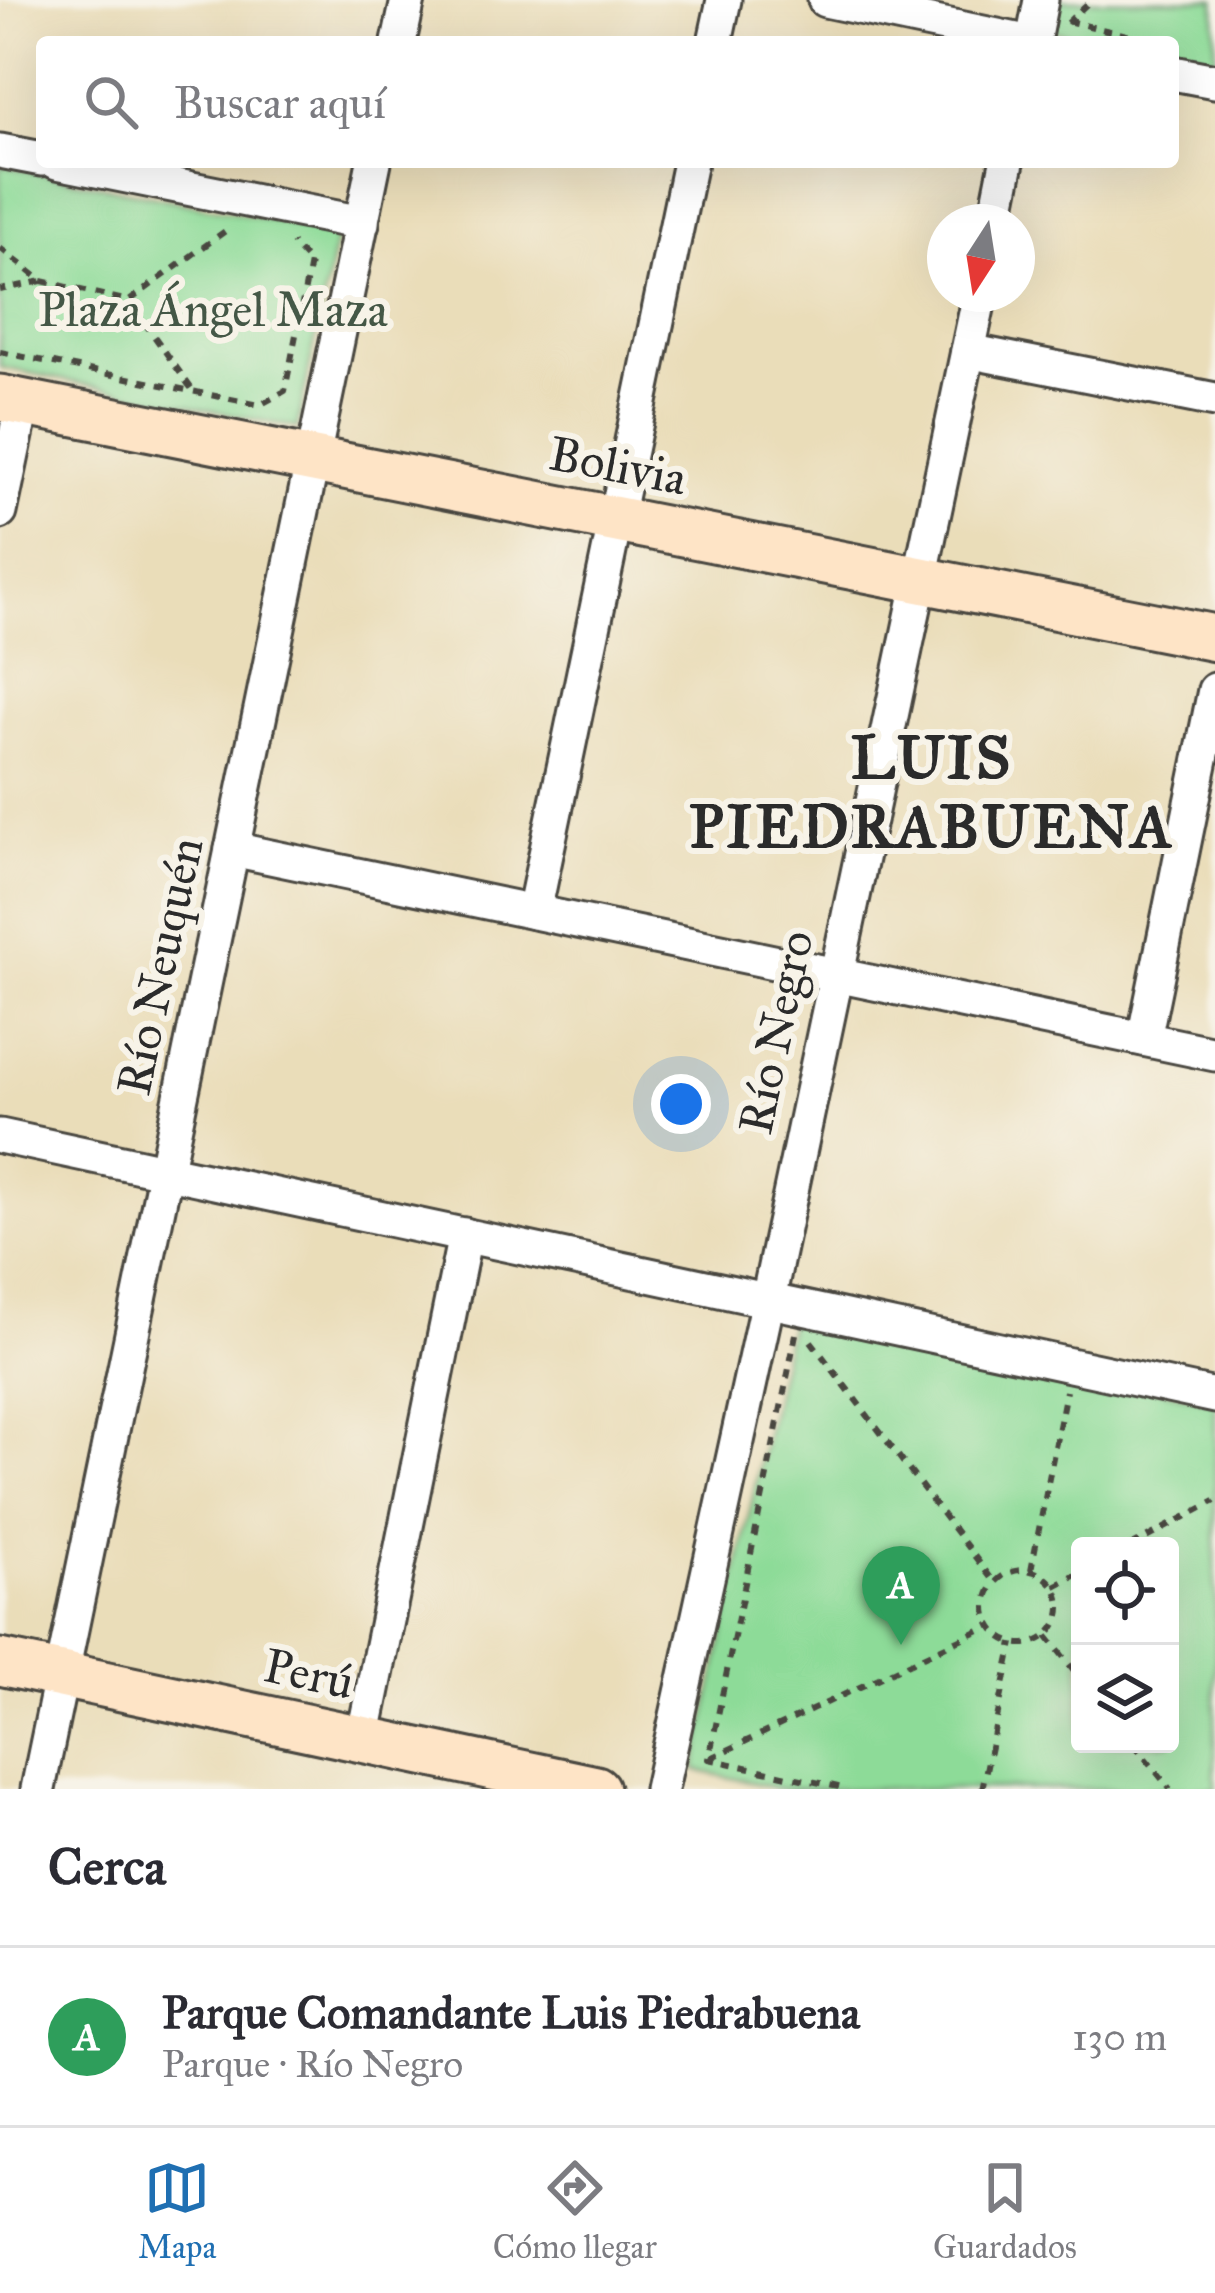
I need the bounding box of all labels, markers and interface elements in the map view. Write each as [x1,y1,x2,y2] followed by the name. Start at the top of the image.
[36,36,1179,168] search box
[78,69,144,135] icon: search
[174,75,386,130] text: Buscar aquí
[927,204,1035,312] north arrow
[38,280,389,339] park label: Plaza Ángel Maza
[544,423,692,508] street label: Bolivia
[689,721,1175,863] district label: LUIS PIEDRABUENA
[103,832,216,1100] street label: Río Neuquén
[725,925,826,1139] street label: Río Negro
[651,1074,711,1134] your location
[1071,1537,1179,1753] map controls
[1071,1537,1179,1645] button: locate
[862,1546,940,1645] pin: A
[259,1635,359,1712] street label: Perú
[1071,1645,1179,1753] button: layers
[48,1836,166,1898] text: Cerca
[162,1985,860,2040] text: Parque Comandante Luis Piedrabuena
[74,2013,100,2061] text: A
[1072,2013,1167,2061] text: 130 m
[162,2040,463,2088] text: Parque · Río Negro
[138,2155,217,2267] tab: Mapa
[493,2155,657,2267] tab: Cómo llegar
[933,2155,1077,2267] tab: Guardados

